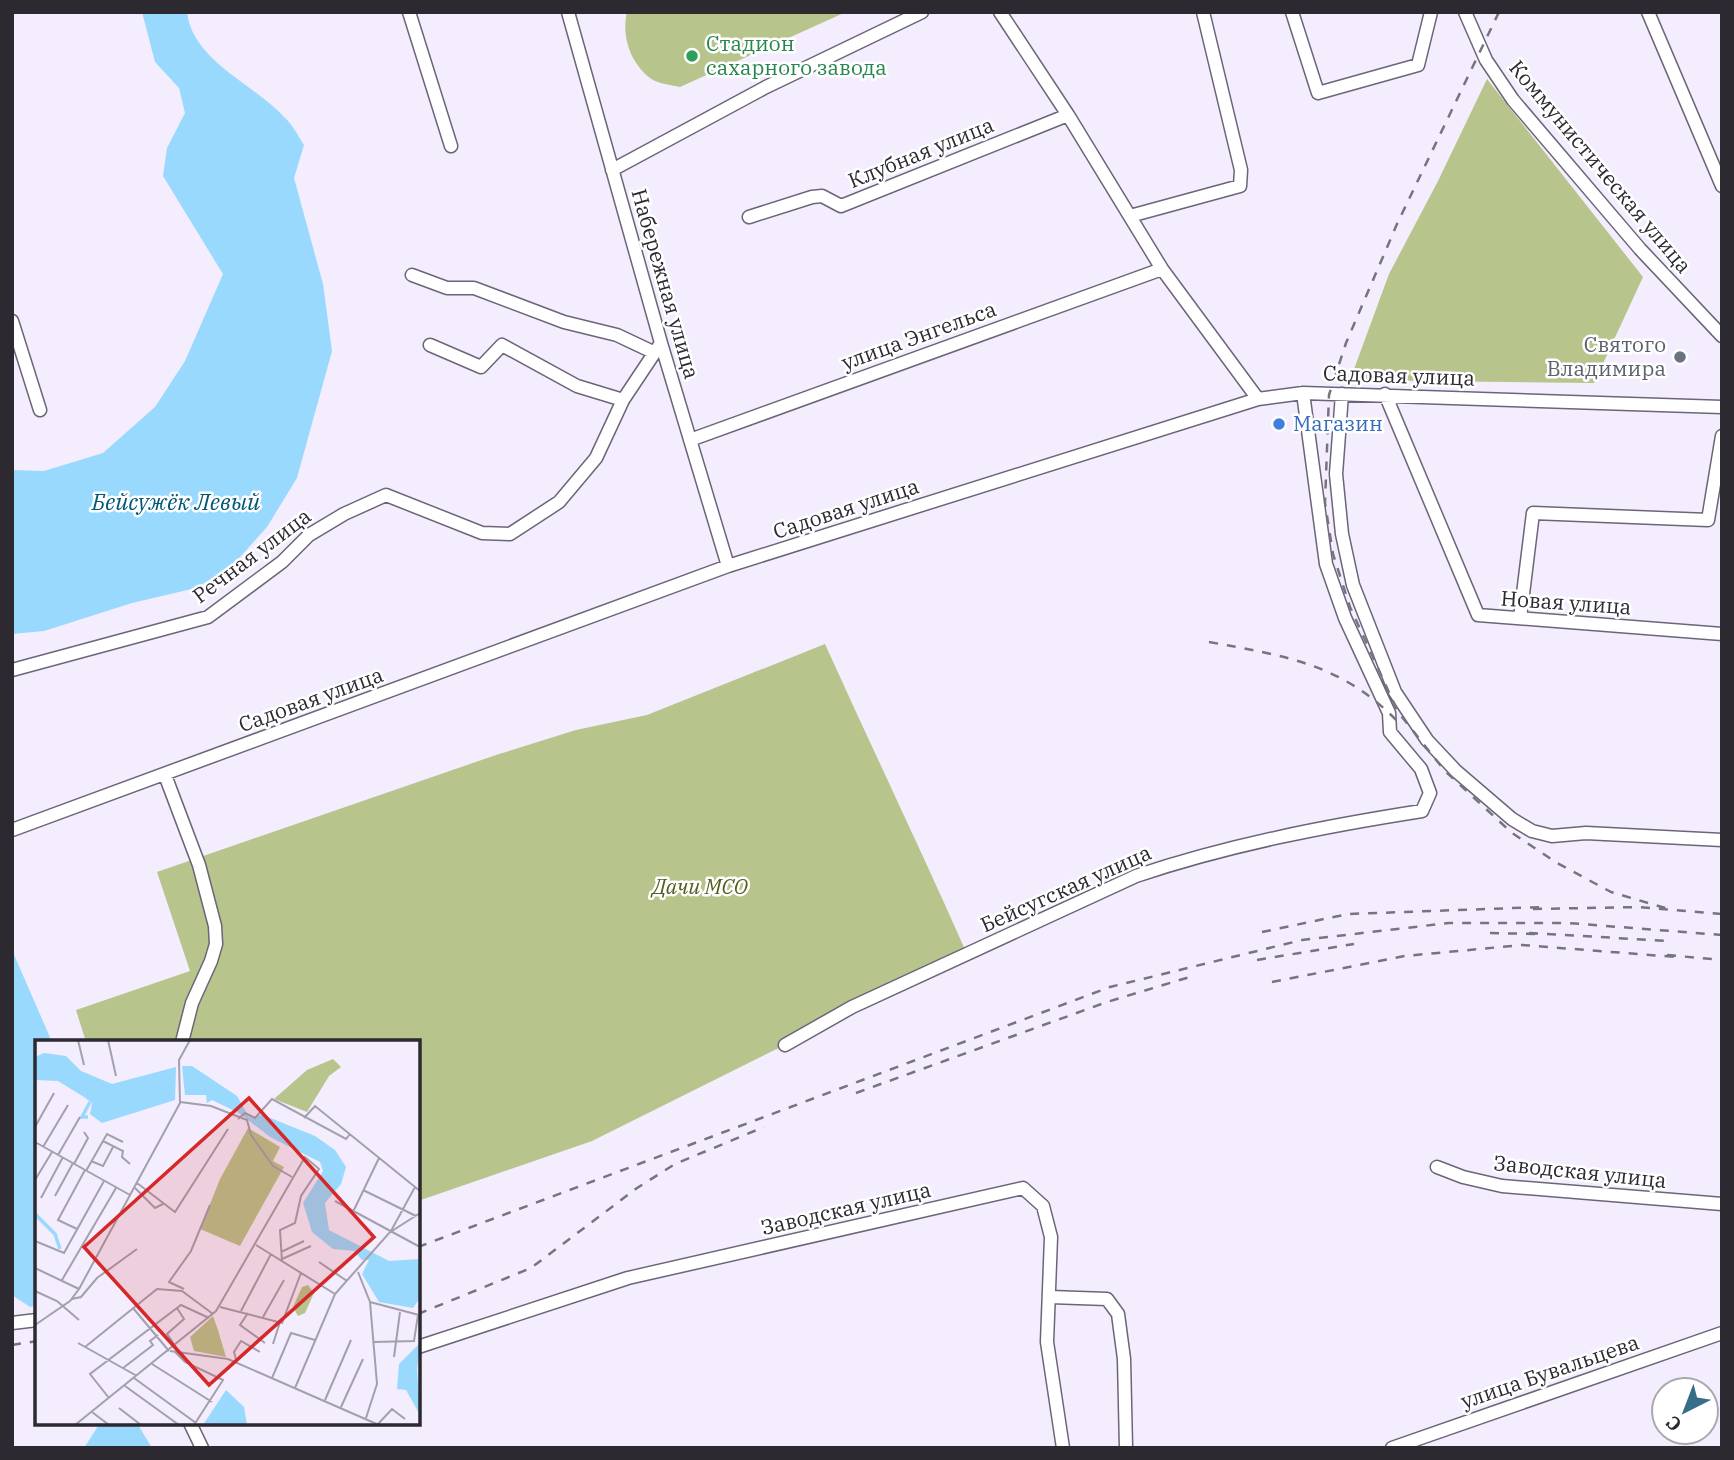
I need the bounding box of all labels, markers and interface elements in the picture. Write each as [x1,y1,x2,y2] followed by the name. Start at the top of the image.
[706,29,887,81] place label: Стадион сахарного завода
[684,48,700,64] marker: Стадион сахарного завода
[1503,54,1698,279] street label: Коммунистическая улица
[844,110,998,194] street label: Клубная улица
[625,185,706,382] street label: Набережная улица
[837,294,1000,376] street label: улица Энгельса
[1547,330,1666,382] place label: Святого Владимира
[1672,349,1688,365] marker: Святого Владимира
[1323,358,1475,392] street label: Садовая улица
[1293,409,1383,437] place label: Магазин
[1271,416,1287,432] marker: Магазин
[769,471,922,545] street label: Садовая улица
[91,486,260,516] water label: Бейсужёк Левый
[186,501,316,609] street label: Речная улица
[1500,583,1632,621] street label: Новая улица
[234,660,387,738] street label: Садовая улица
[976,838,1155,938] street label: Бейсугская улица
[650,872,748,900] park label: Дачи МСО
[35,1040,420,1425] inset map
[1492,1148,1668,1194] street label: Заводская улица
[758,1175,934,1241] street label: Заводская улица
[1457,1327,1643,1415] street label: улица Бувальцева
[1650,1376,1720,1446] north arrow
[1661,1410,1686,1437] text: С

